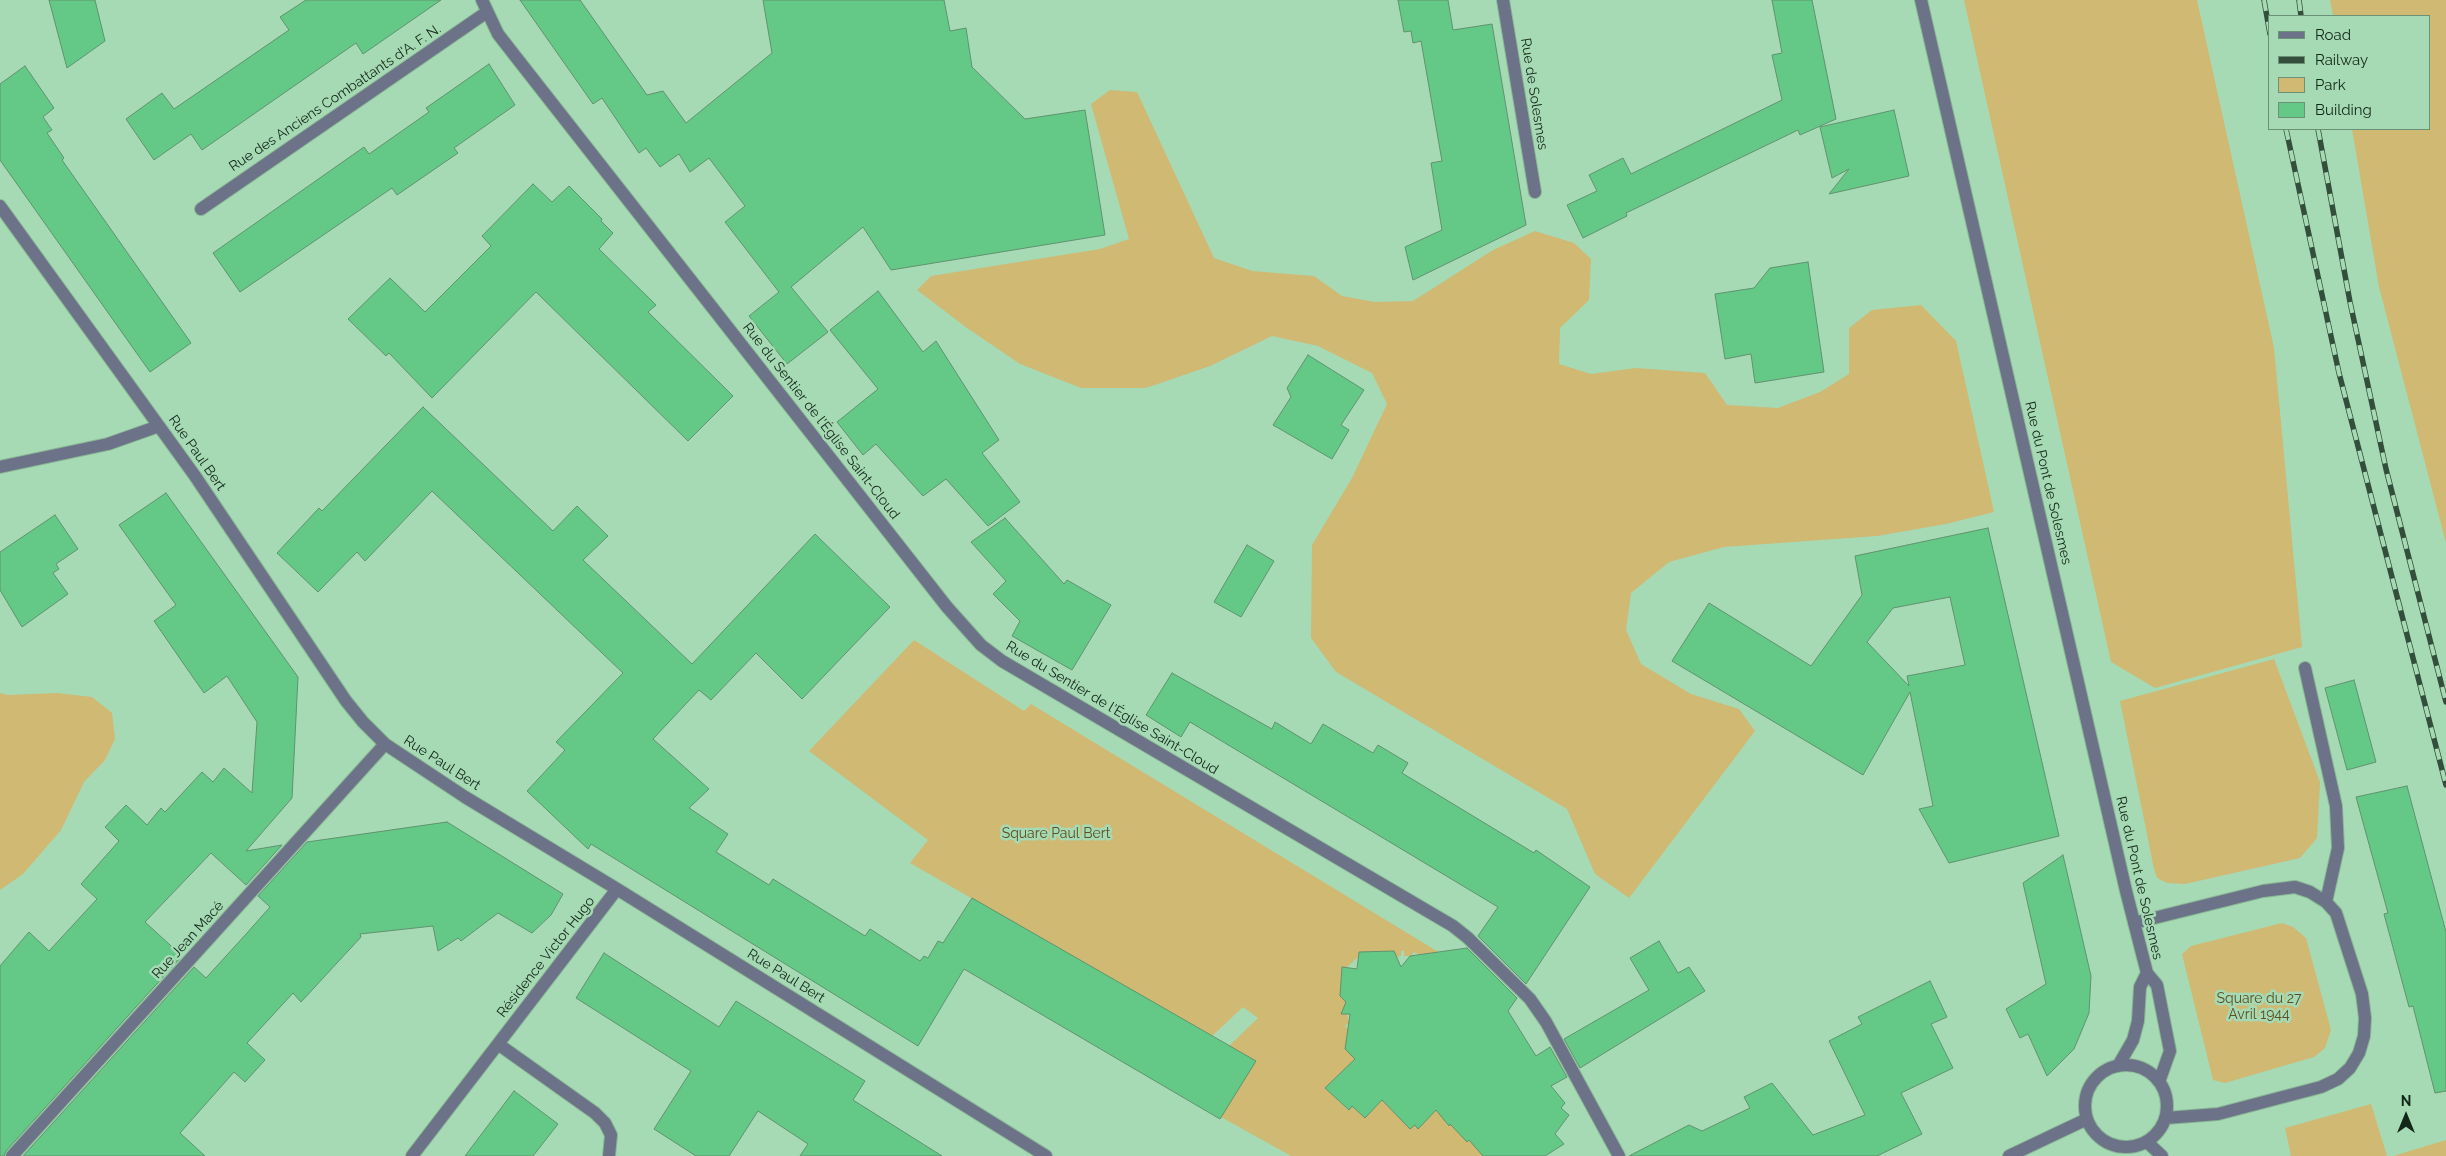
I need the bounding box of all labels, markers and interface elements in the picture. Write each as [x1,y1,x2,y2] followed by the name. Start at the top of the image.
[2268,15,2431,130] legend
[226,21,444,175] street label: Rue des Anciens Combattants d'A. F. N.
[2315,26,2351,44] text: Road
[1517,37,1551,151] street label: Rue de Solesmes
[2315,51,2368,69] text: Railway
[2315,76,2346,94] text: Park
[2315,101,2372,119] text: Building
[739,319,903,523] street label: Rue du Sentier de l'Église Saint-Cloud
[2021,400,2075,566] street label: Rue du Pont de Solesmes
[165,412,229,494] street label: Rue Paul Bert
[1003,638,1221,778] street label: Rue du Sentier de l'Église Saint-Cloud
[400,732,484,794] street label: Rue Paul Bert
[2112,795,2166,961] street label: Rue du Pont de Solesmes
[1002,826,1110,842] park label: Square Paul Bert
[494,893,598,1021] street label: Résidence Victor Hugo
[149,898,227,982] street label: Rue Jean Macé
[744,945,828,1007] street label: Rue Paul Bert
[2217,991,2301,1024] park label: Square du 27 Avril 1944
[2381,1091,2431,1141] north arrow
[2401,1093,2411,1109] text: N

